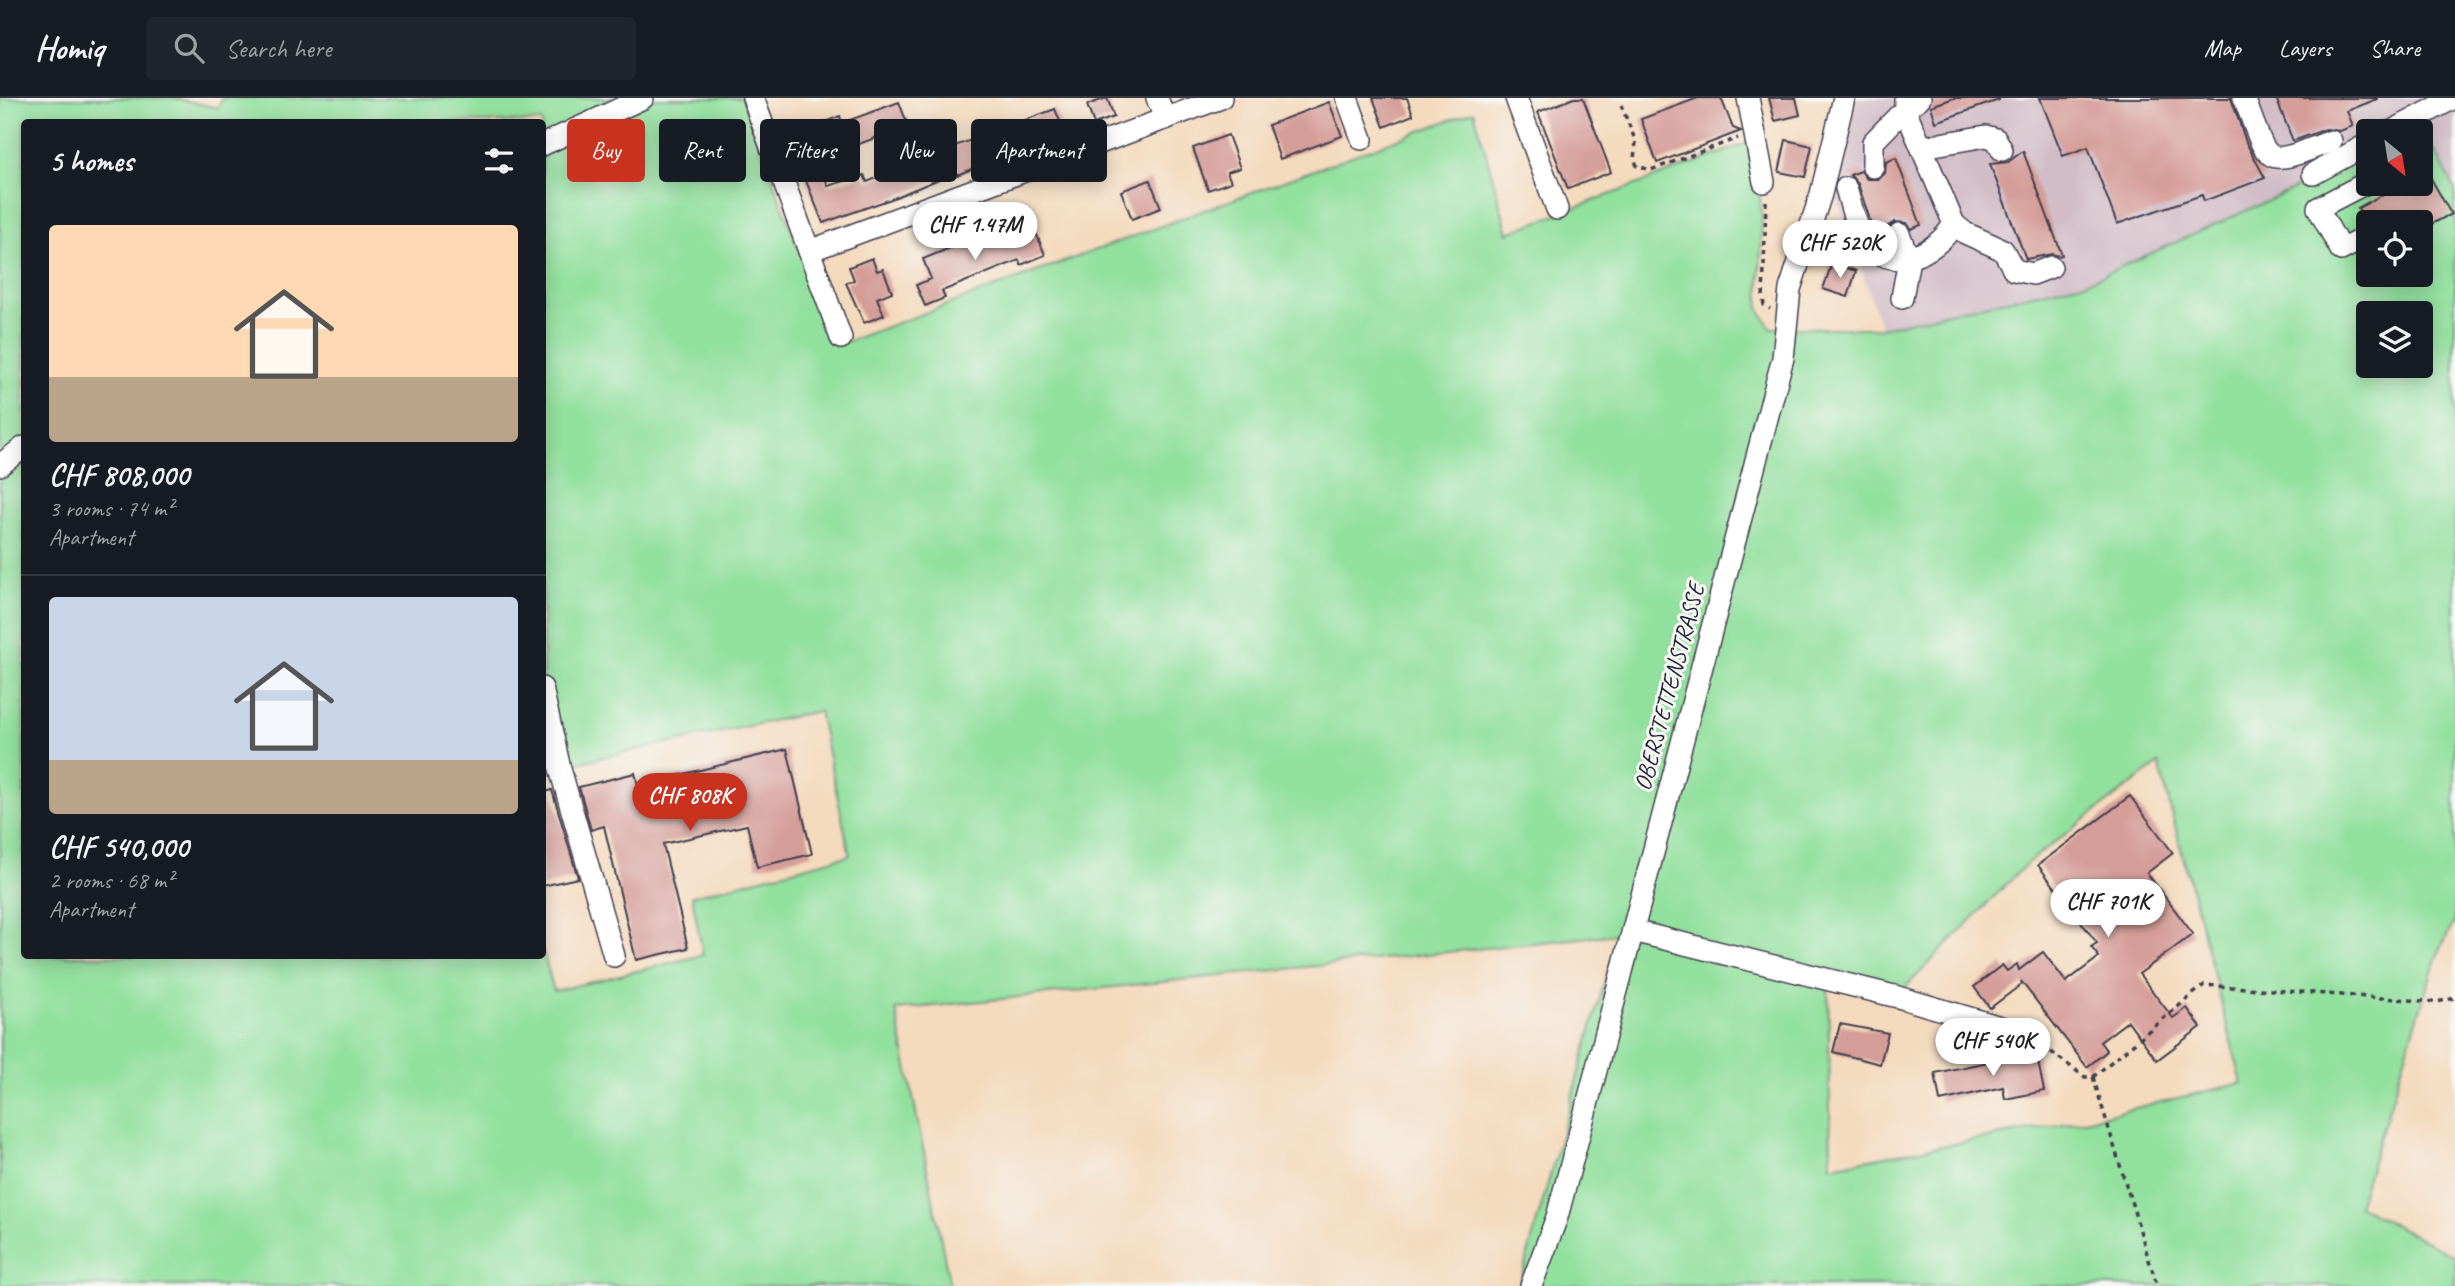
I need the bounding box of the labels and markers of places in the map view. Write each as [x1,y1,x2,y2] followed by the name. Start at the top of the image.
[895,202,1055,262] pin: CHF 1.47M
[1768,220,1912,280] pin: CHF 520K
[618,774,762,833] pin: CHF 808K
[2036,880,2180,939] pin: CHF 701K
[1921,1018,2065,1078] pin: CHF 540K

